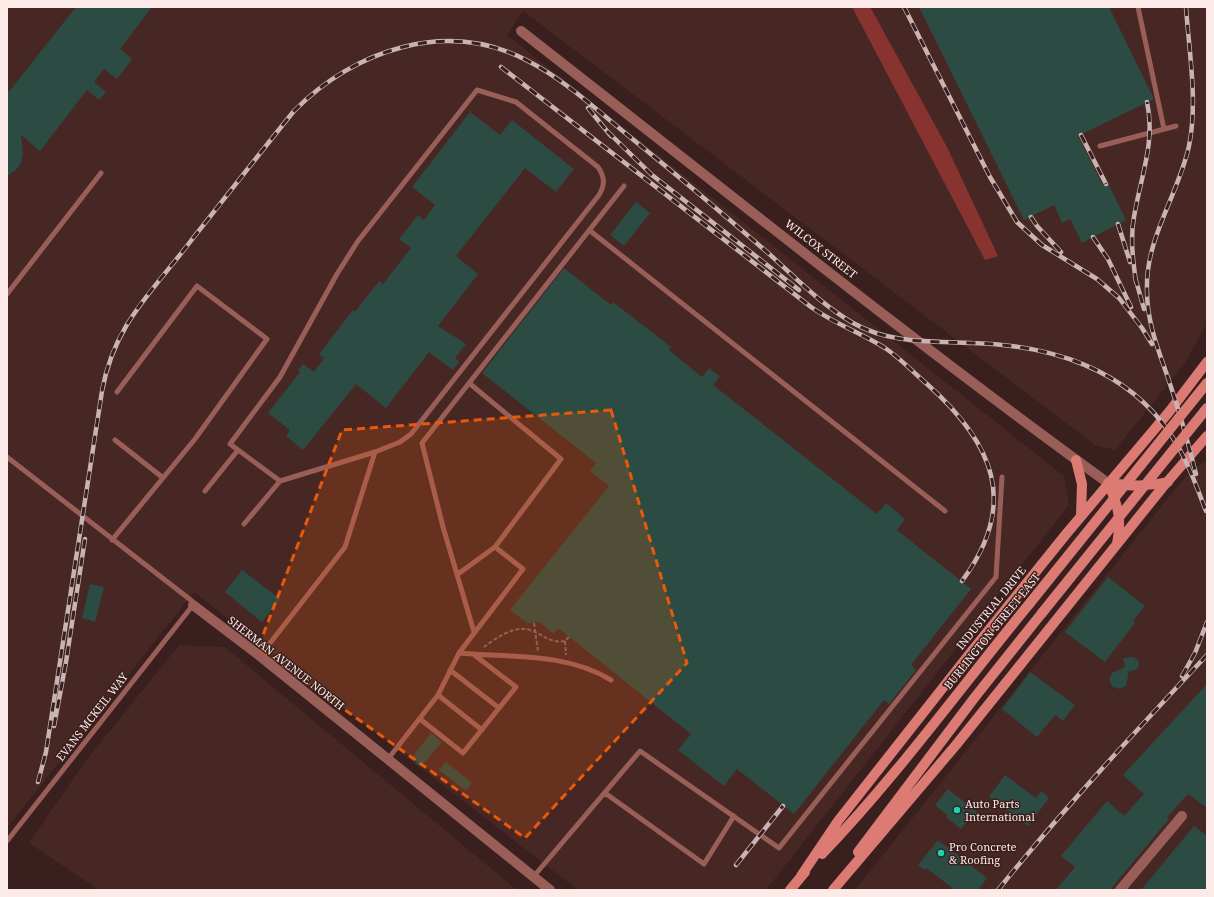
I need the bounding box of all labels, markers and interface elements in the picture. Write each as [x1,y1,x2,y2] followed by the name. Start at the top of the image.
[782,216,861,282] street label: WILCOX STREET
[952,563,1029,652] street label: INDUSTRIAL DRIVE
[940,569,1043,692] street label: BURLINGTON STREET EAST
[225,612,348,713] street label: SHERMAN AVENUE NORTH
[52,669,131,764] street label: EVANS MCKEIL WAY
[965,796,1035,824] place label: Auto Parts International
[952,805,962,815] marker: Auto Parts International
[949,839,1017,867] place label: Pro Concrete & Roofing
[936,848,946,858] marker: Pro Concrete & Roofing

